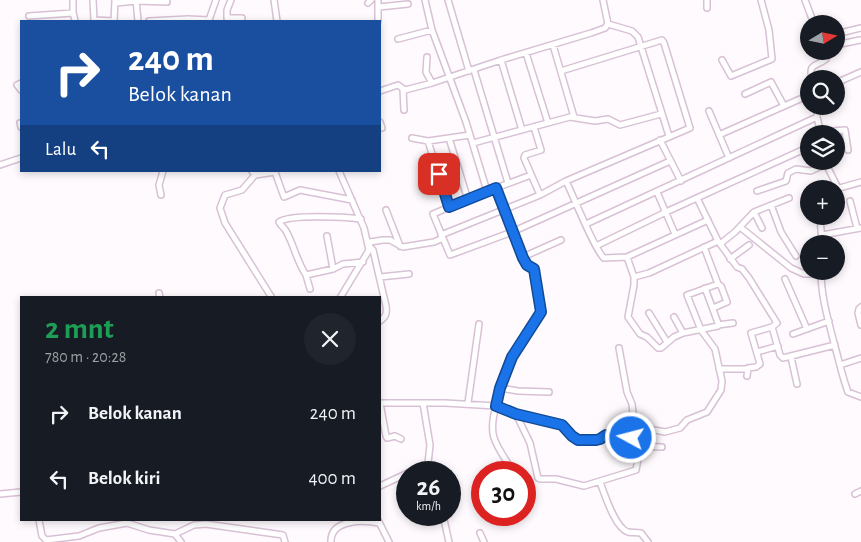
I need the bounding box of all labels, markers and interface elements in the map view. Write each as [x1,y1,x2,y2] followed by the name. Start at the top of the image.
[800,15,845,60] north arrow
[800,15,845,280] map controls
[45,40,110,105] icon: right
[128,42,214,77] text: 240 m
[800,70,845,115] button: search
[128,83,232,105] text: Belok kanan
[800,125,845,170] button: layers
[86,135,114,163] icon: left
[45,140,76,159] text: Lalu
[418,153,460,195] pin
[425,160,453,188] icon: arrive
[800,180,845,225] button: +
[800,235,845,280] button: −
[304,313,356,365] button: close
[45,314,114,344] text: 2 mnt
[45,349,126,365] text: 780 m · 20:28
[45,400,73,428] icon: right
[88,404,182,423] text: Belok kanan
[310,404,356,423] text: 240 m
[604,411,656,463] position arrow
[471,461,536,526] speed limit sign: 30
[45,465,73,493] icon: left
[88,469,160,488] text: Belok kiri
[308,469,356,488] text: 400 m
[417,475,440,500] text: 26
[416,500,441,512] text: km/h

